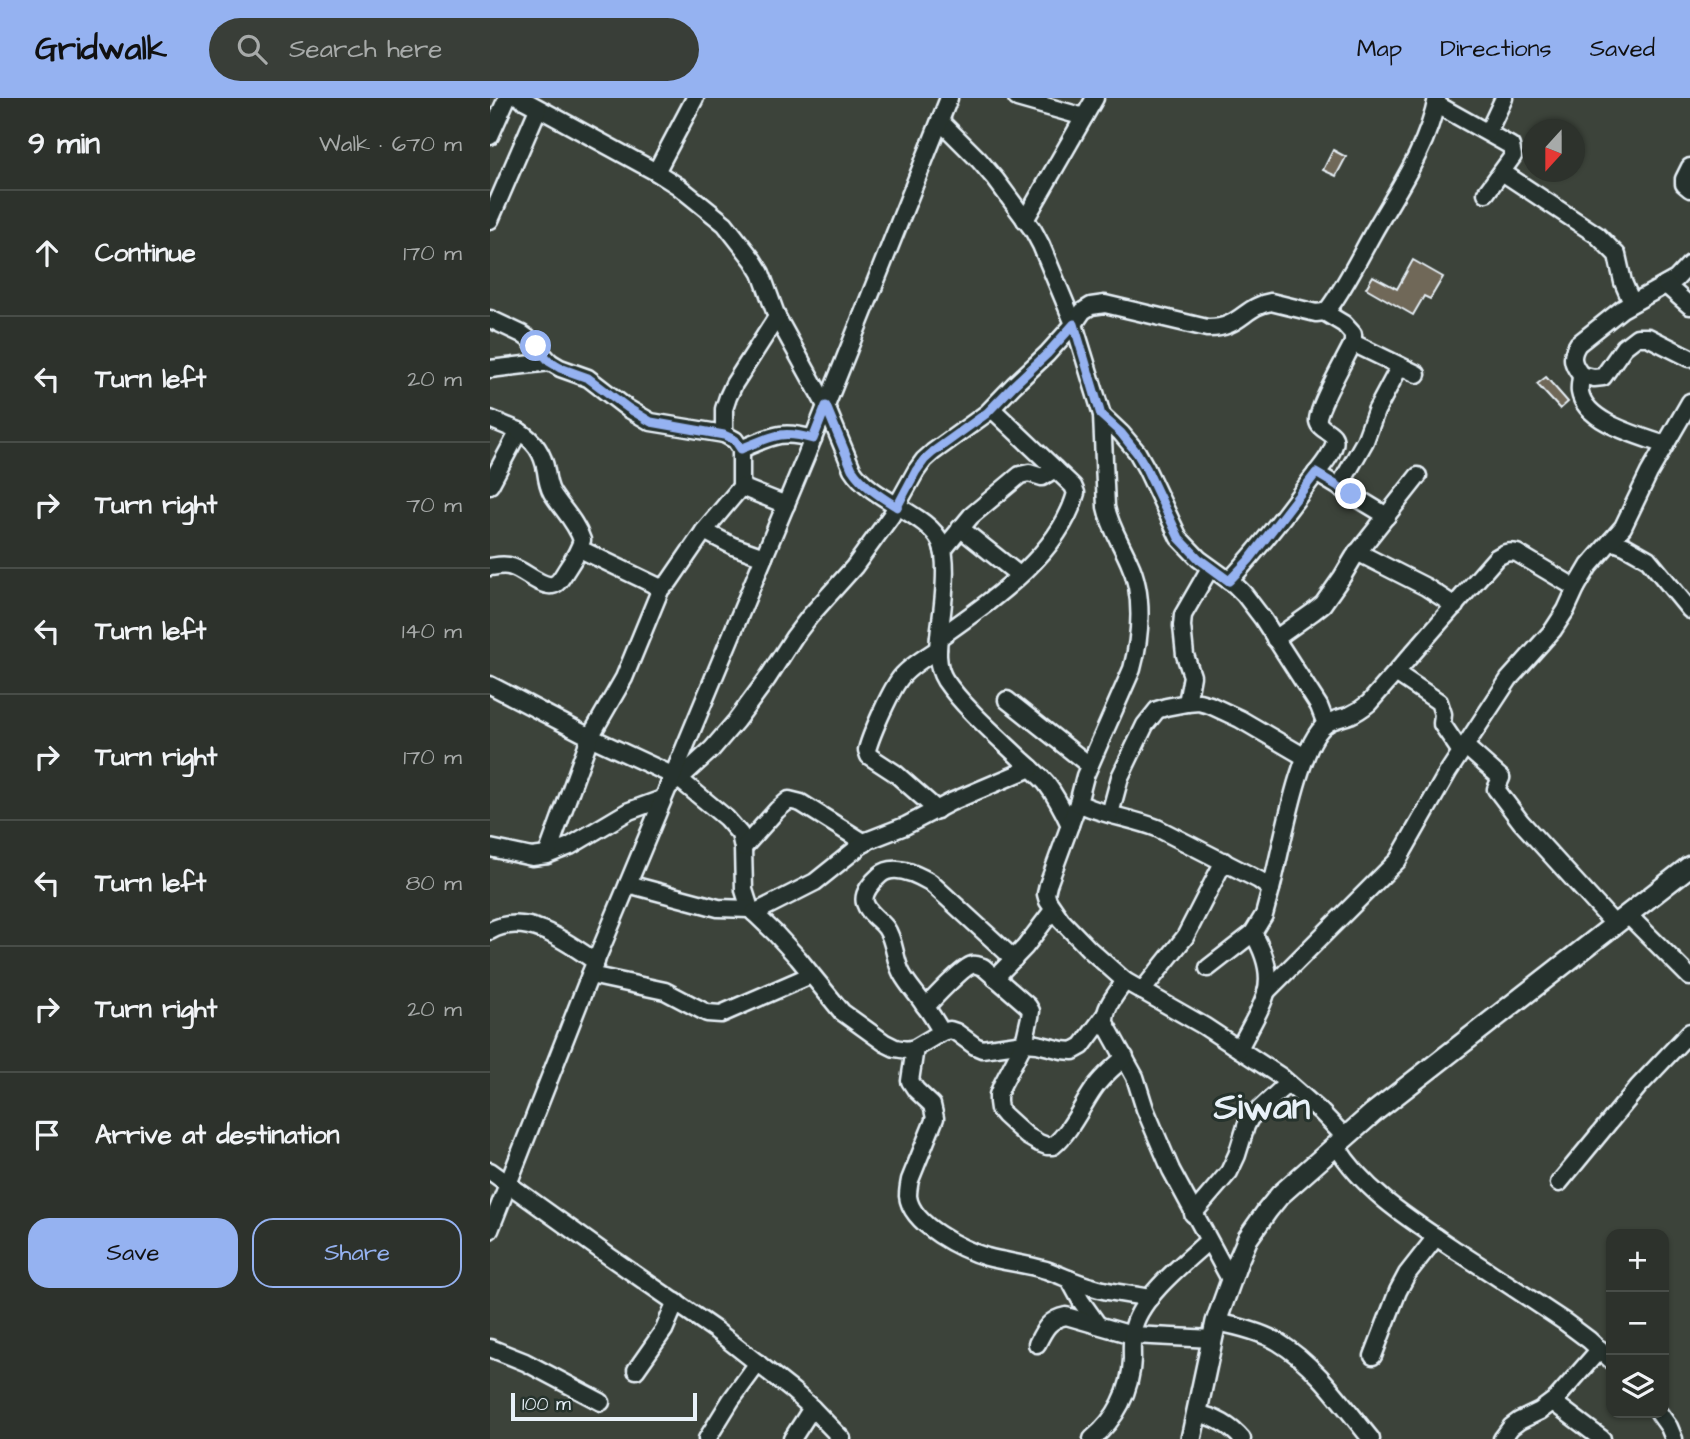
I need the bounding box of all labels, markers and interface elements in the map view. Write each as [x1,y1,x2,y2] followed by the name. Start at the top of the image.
[209,18,699,81] search box
[35,26,167,72] text: Gridwalk
[233,30,271,68] icon: search
[289,31,442,67] text: Search here
[1357,32,1402,66] text: Map
[1440,32,1552,66] text: Directions
[1590,32,1655,66] text: Saved
[1522,119,1585,182] north arrow
[28,123,100,165] text: 9 min
[319,128,462,160] text: Walk · 670 m
[28,234,66,272] icon: ahead
[95,235,196,271] text: Continue
[403,237,462,269] text: 170 m
[520,330,551,361] route start
[28,360,66,398] icon: left
[95,361,206,397] text: Turn left
[407,363,462,395] text: 20 m
[1335,478,1366,509] route end
[28,486,66,524] icon: right
[95,487,217,523] text: Turn right
[406,489,462,521] text: 70 m
[28,612,66,650] icon: left
[95,613,206,649] text: Turn left
[402,615,462,647] text: 140 m
[28,738,66,776] icon: right
[95,739,217,775] text: Turn right
[403,741,462,773] text: 170 m
[28,864,66,902] icon: left
[95,865,206,901] text: Turn left
[405,867,462,899] text: 80 m
[28,990,66,1028] icon: right
[95,991,217,1027] text: Turn right
[407,993,462,1025] text: 20 m
[1213,1083,1311,1134] district label: Siwan
[28,1116,66,1154] icon: arrive
[95,1117,340,1153] text: Arrive at destination
[28,1218,238,1288] button: Save
[252,1218,462,1288] button: Share
[1606,1229,1669,1418] map controls
[1606,1229,1669,1292] button: +
[1606,1292,1669,1355] button: −
[1606,1355,1669,1418] button: layers
[511,1390,696,1422] scale bar
[522,1391,571,1418] text: 100 m

